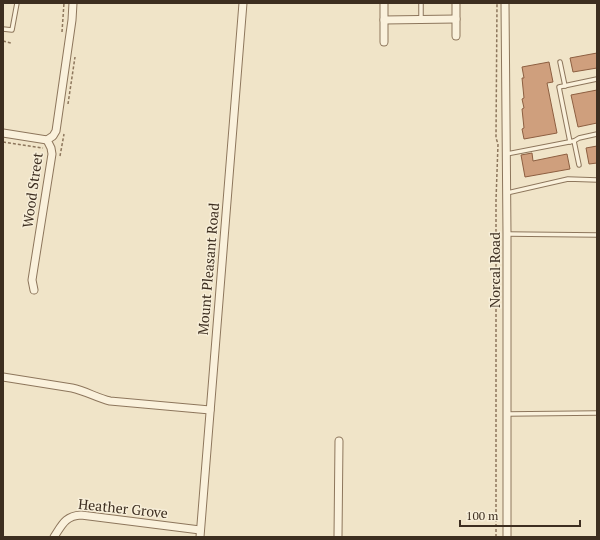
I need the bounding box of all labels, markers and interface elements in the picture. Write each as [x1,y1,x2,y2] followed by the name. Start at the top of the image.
[17,150,47,229] street label: Wood Street
[193,202,223,336] street label: Mount Pleasant Road
[485,232,504,308] street label: Norcal Road
[77,494,169,522] street label: Heather Grove
[460,502,580,528] scale bar
[466,508,499,523] text: 100 m

